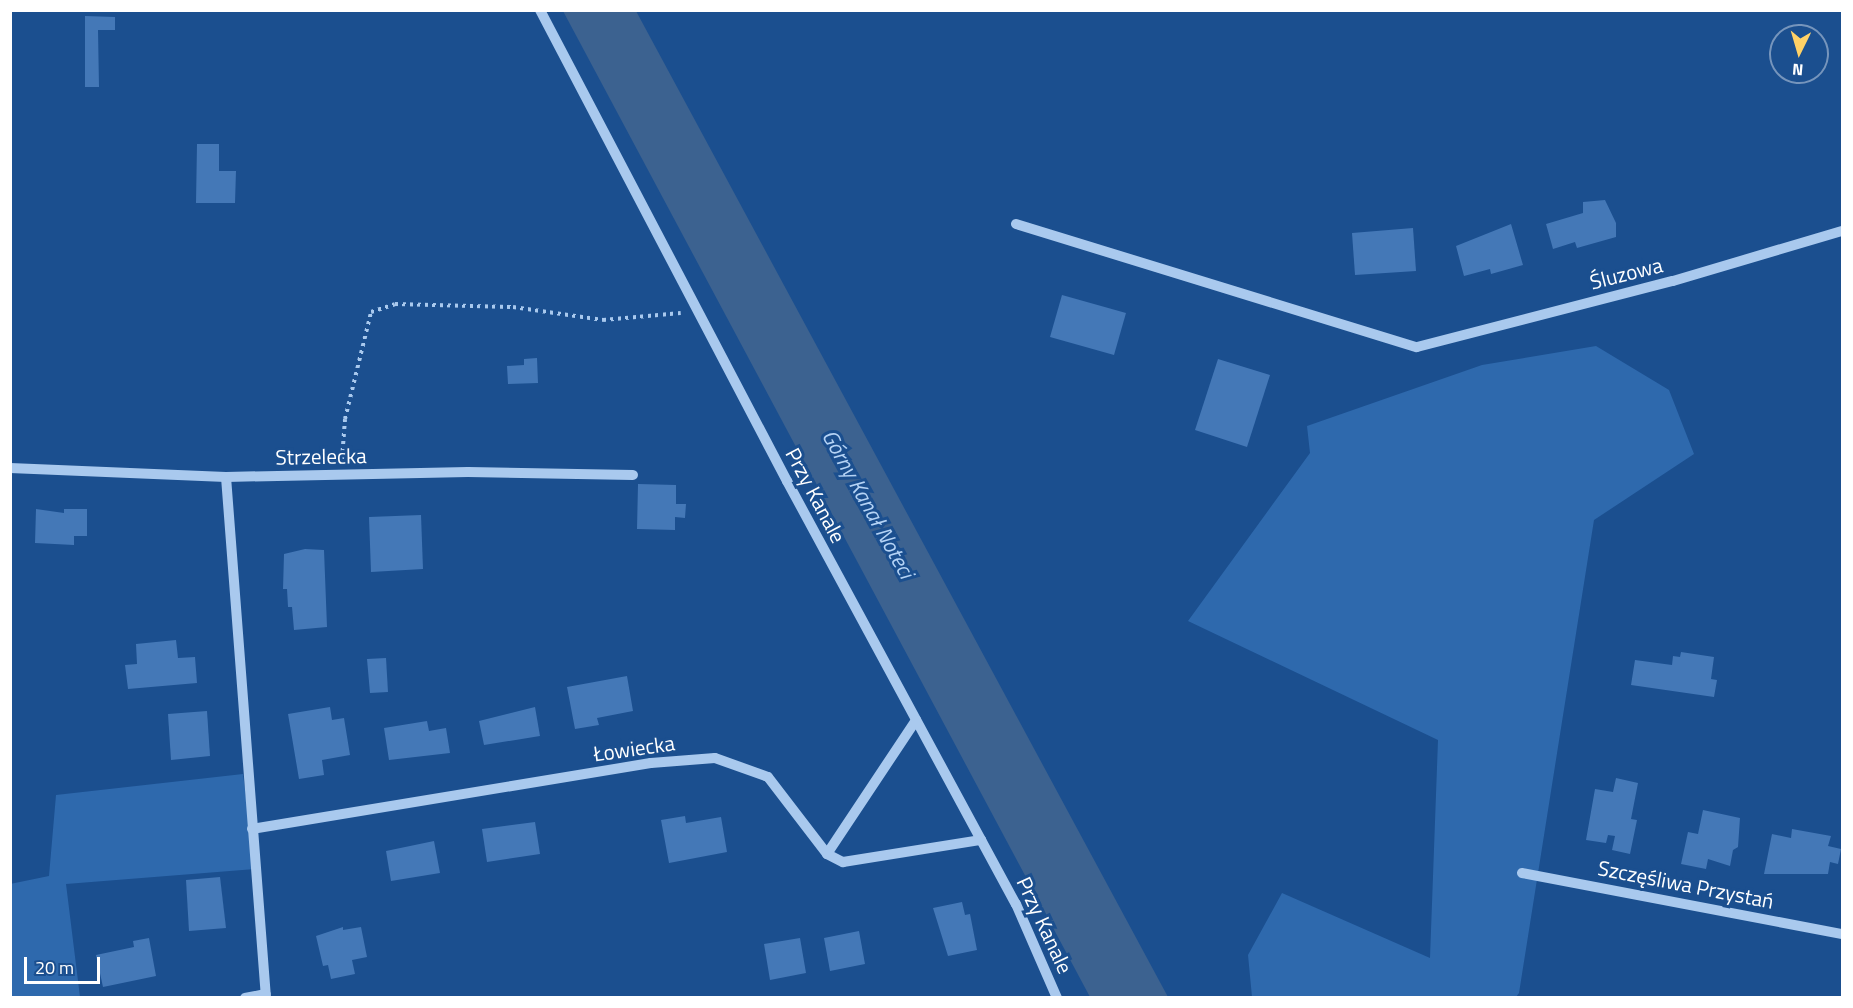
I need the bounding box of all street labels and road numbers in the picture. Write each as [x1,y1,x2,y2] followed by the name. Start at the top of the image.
[1587,252,1665,294] street label: Śluzowa
[275,443,367,469] street label: Strzelecka
[781,443,851,547] street label: Przy Kanale
[592,730,676,766] street label: Łowiecka
[1596,855,1776,913] street label: Szczęśliwa Przystań
[1012,873,1078,977] street label: Przy Kanale

